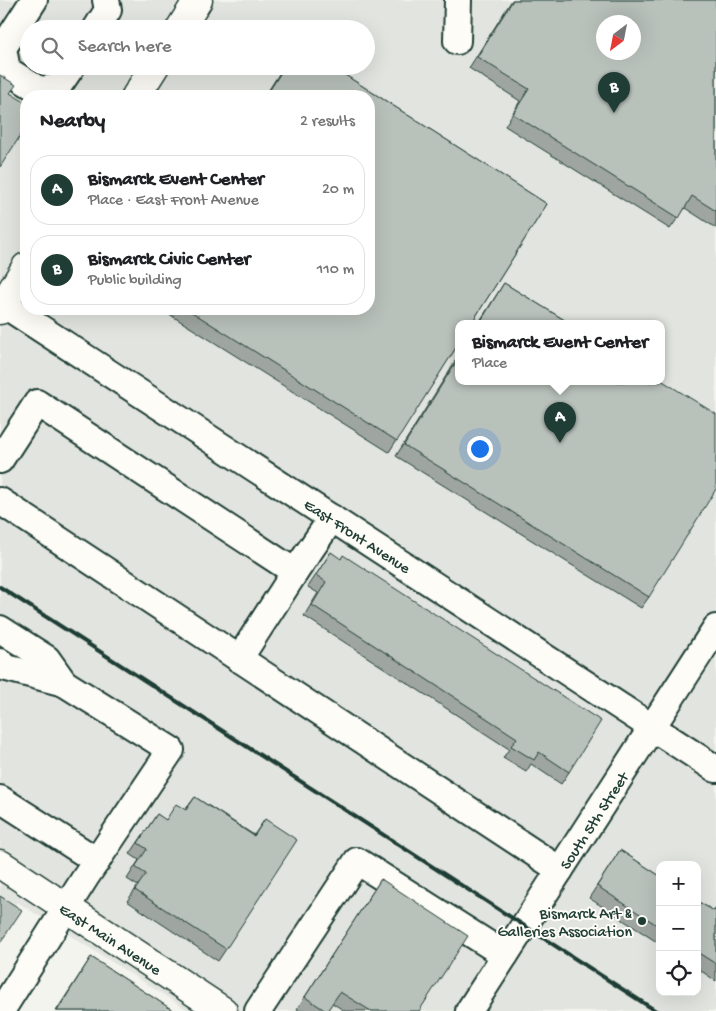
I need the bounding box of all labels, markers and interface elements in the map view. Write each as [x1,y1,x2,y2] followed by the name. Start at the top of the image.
[596,15,641,60] north arrow
[20,20,375,75] search box
[38,34,66,62] icon: search
[78,36,172,59] text: Search here
[598,72,630,113] pin: B
[40,110,105,135] text: Nearby
[300,113,355,132] text: 2 results
[88,169,264,192] text: Bismarck Event Center
[52,181,62,200] text: A
[322,181,354,200] text: 20 m
[88,192,259,211] text: Place · East Front Avenue
[88,249,250,272] text: Bismarck Civic Center
[53,261,61,280] text: B
[317,261,354,280] text: 110 m
[88,272,182,291] text: Public building
[455,320,665,385] popup
[472,332,648,355] text: Bismarck Event Center
[472,355,507,374] text: Place
[544,402,576,443] pin: A
[467,436,493,462] your location
[299,496,414,580] street label: East Front Avenue
[557,768,635,874] street label: South 5th Street
[656,861,701,996] map controls
[656,861,701,906] button: +
[54,901,164,981] street label: East Main Avenue
[497,906,633,943] place label: Bismarck Art & Galleries Association
[656,906,701,951] button: −
[636,915,648,927] marker: Bismarck Art & Galleries Association
[656,951,701,996] button: locate

